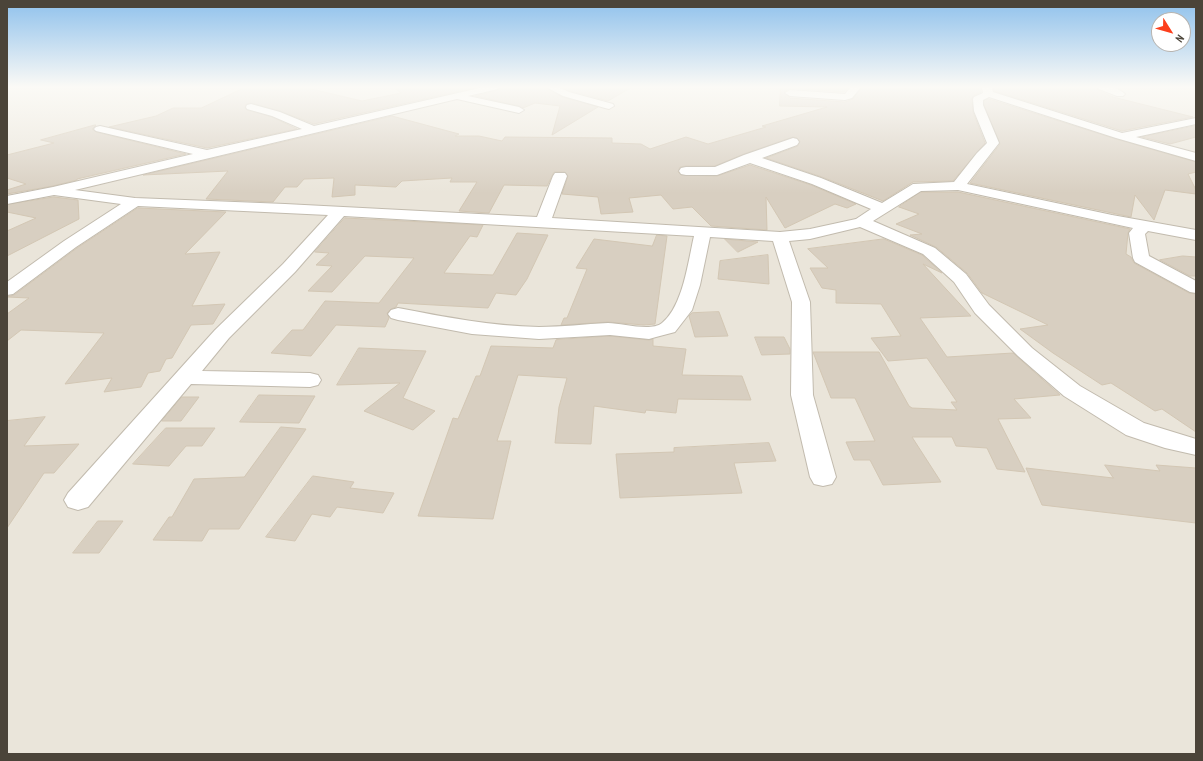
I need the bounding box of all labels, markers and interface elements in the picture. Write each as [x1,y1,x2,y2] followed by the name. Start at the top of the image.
[1151,12,1191,52] north arrow
[1172,32,1187,45] text: N

